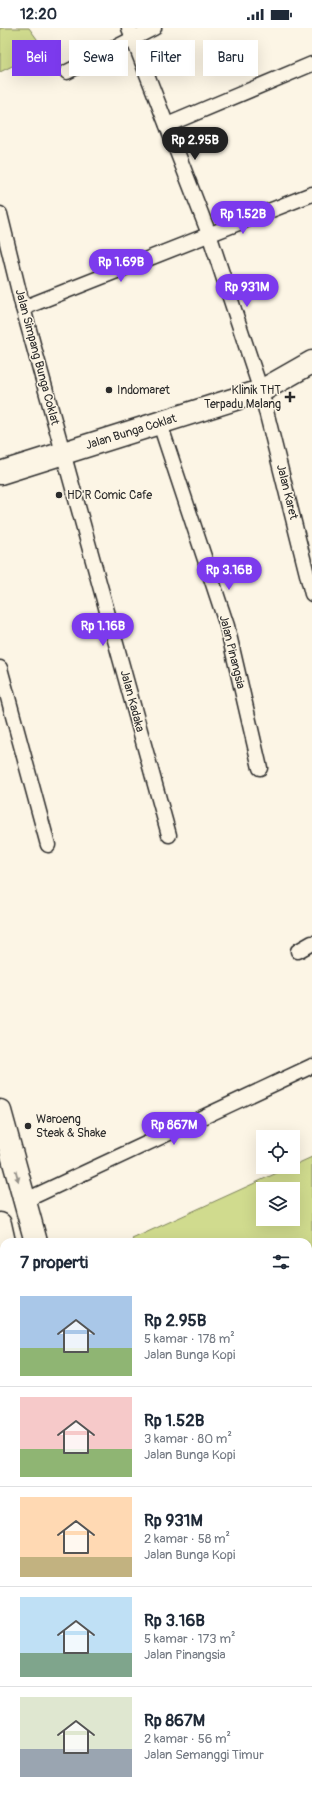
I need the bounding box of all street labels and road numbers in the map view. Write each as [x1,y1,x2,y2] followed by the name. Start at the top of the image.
[12,287,62,427] street label: Jalan Simpang Bunga Coklat
[84,411,178,453] street label: Jalan Bunga Coklat
[273,463,301,521] street label: Jalan Karet
[216,614,248,691] street label: Jalan Pinangsia
[117,668,148,734] street label: Jalan Kadaka

